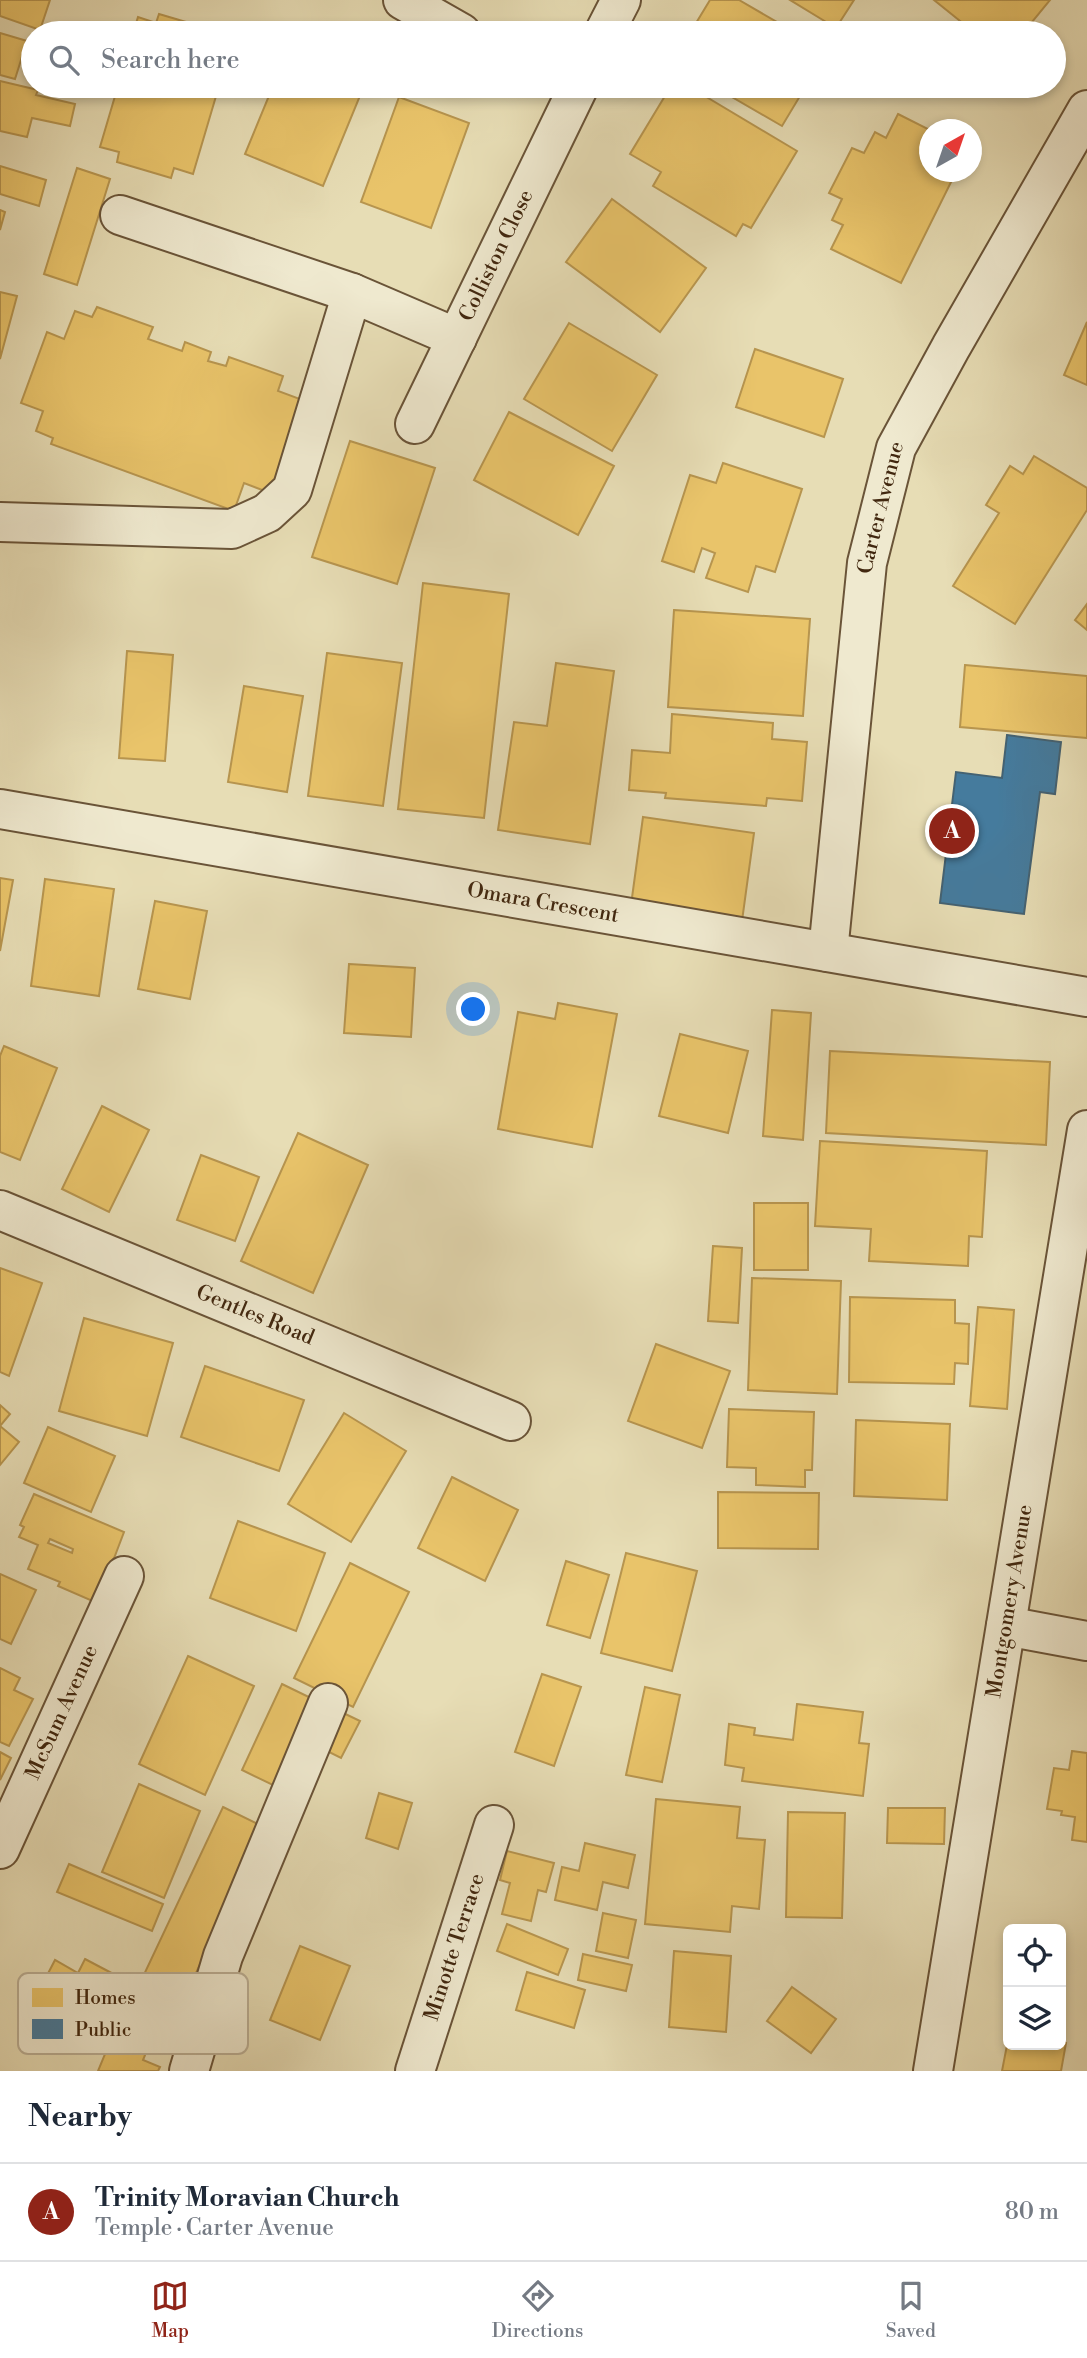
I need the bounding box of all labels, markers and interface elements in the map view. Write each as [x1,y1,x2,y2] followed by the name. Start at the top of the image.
[21,21,1066,98] search box
[45,41,83,79] icon: search
[101,44,240,76] text: Search here
[919,119,982,182] north arrow
[454,186,540,326] street label: Colliston Close
[853,436,910,575] street label: Carter Avenue
[929,805,975,857] pin: A
[465,877,621,929] street label: Omara Crescent
[456,992,490,1026] your location
[192,1279,318,1351] street label: Gentles Road
[981,1503,1039,1700] street label: Montgomery Avenue
[20,1641,104,1784] street label: McSum Avenue
[419,1870,491,2024] street label: Minotte Terrace
[1003,1924,1066,2050] map controls
[1003,1924,1066,1987] button: locate
[18,1973,248,2054] legend
[75,1986,135,2010] text: Homes
[1003,1987,1066,2050] button: layers
[75,2018,131,2042] text: Public
[28,2098,132,2136] text: Nearby
[95,2182,400,2214] text: Trinity Moravian Church
[43,2198,59,2226] text: A
[1005,2198,1059,2226] text: 80 m
[95,2214,334,2242] text: Temple · Carter Avenue
[151,2277,189,2343] tab: Map
[492,2277,583,2343] tab: Directions
[886,2277,936,2343] tab: Saved

